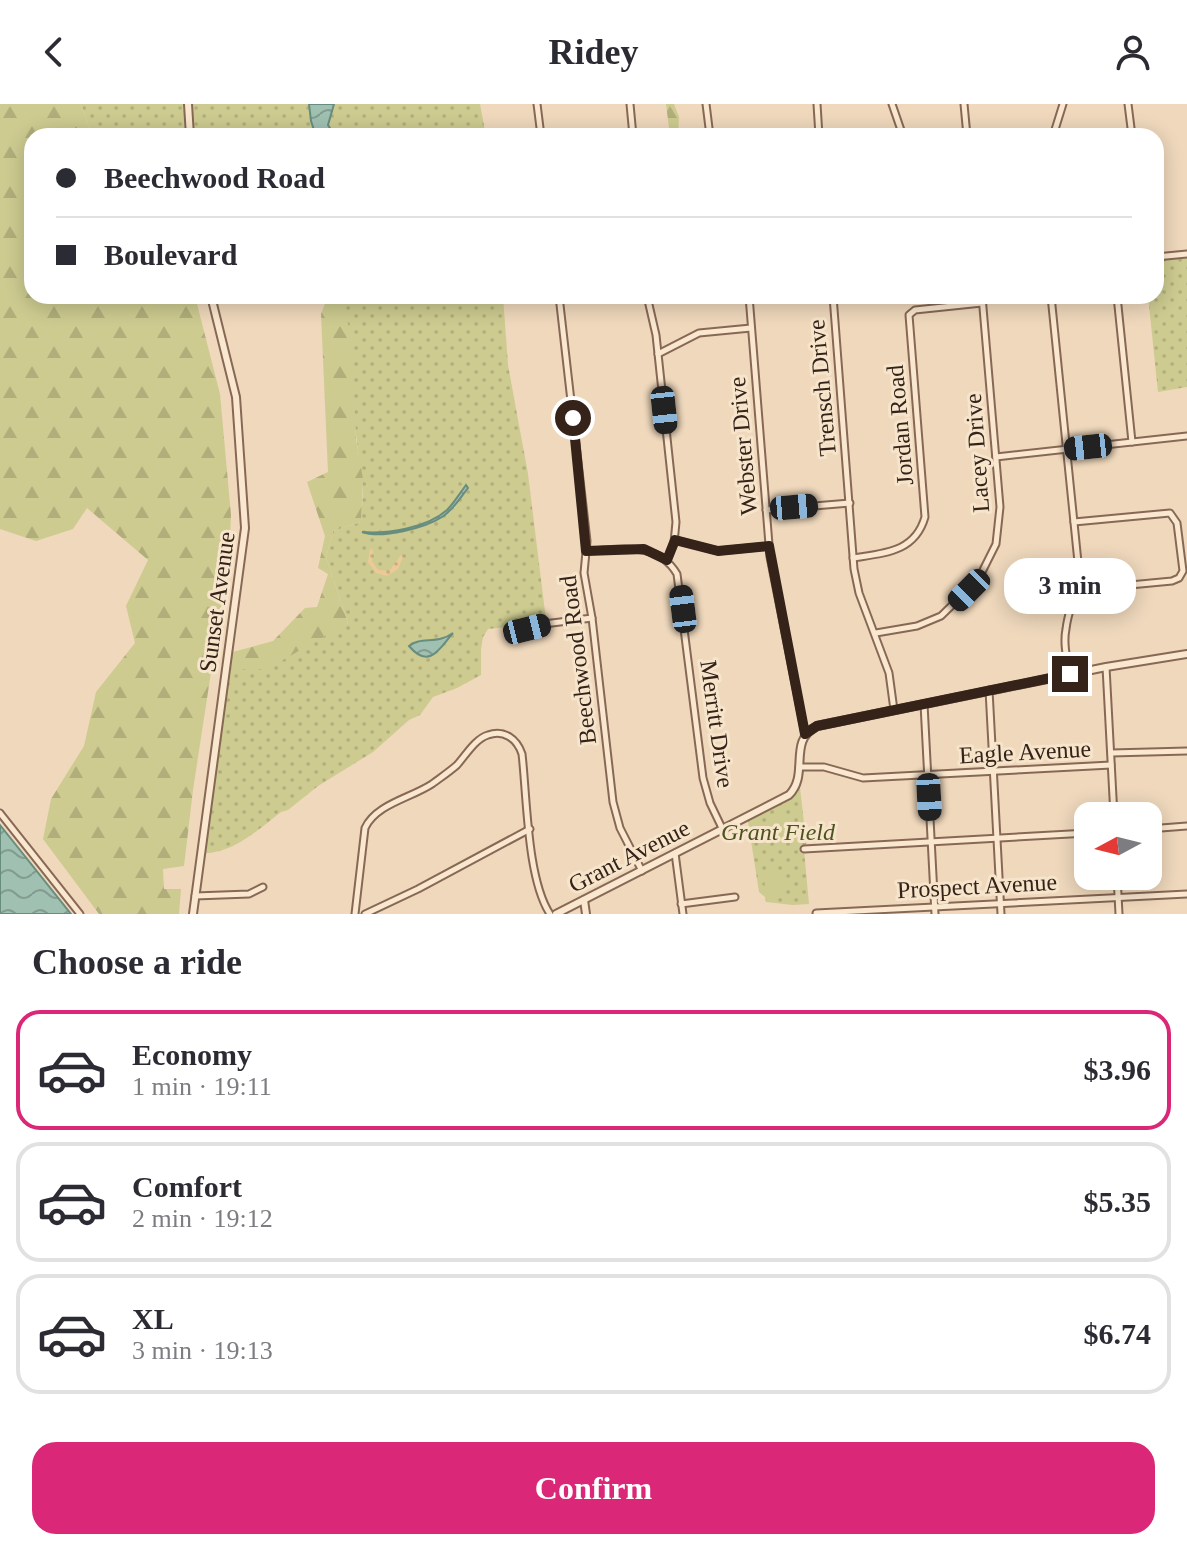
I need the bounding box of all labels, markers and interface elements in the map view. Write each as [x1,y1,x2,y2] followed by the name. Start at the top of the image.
[32,30,76,74] icon: back
[1111,30,1155,74] icon: person
[549,32,639,72] text: Ridey
[104,161,325,194] text: Beechwood Road
[104,238,237,271] text: Boulevard
[803,319,841,457] street label: Trensch Drive
[882,364,918,486] street label: Jordan Road
[724,376,762,516] street label: Webster Drive
[650,385,678,435] car
[960,393,994,513] street label: Lacey Drive
[555,400,591,436] route start
[1063,433,1113,461] car
[769,493,819,521] car
[194,530,240,674] street label: Sunset Avenue
[1004,558,1136,614] callout: 3 min
[944,565,994,615] car
[1039,571,1101,600] text: 3 min
[555,574,601,746] street label: Beechwood Road
[668,584,698,634] car
[501,612,553,646] car
[1052,656,1088,692] route end
[695,659,739,789] street label: Merritt Drive
[958,736,1092,768] street label: Eagle Avenue
[916,772,942,822] car
[1074,802,1162,890] north arrow
[1074,802,1162,890] map controls
[564,814,694,898] street label: Grant Avenue
[721,819,836,845] park label: Grant Field
[896,869,1058,903] street label: Prospect Avenue
[32,942,242,982] text: Choose a ride
[36,1034,108,1106] icon: car
[132,1038,252,1071] text: Economy
[1084,1053,1151,1086] text: $3.96
[132,1072,272,1101] text: 1 min · 19:11
[36,1166,108,1238] icon: car
[132,1170,242,1203] text: Comfort
[1084,1185,1151,1218] text: $5.35
[132,1204,273,1233] text: 2 min · 19:12
[36,1298,108,1370] icon: car
[132,1302,174,1335] text: XL
[1084,1317,1151,1350] text: $6.74
[132,1336,273,1365] text: 3 min · 19:13
[32,1442,1155,1534] button: Confirm

